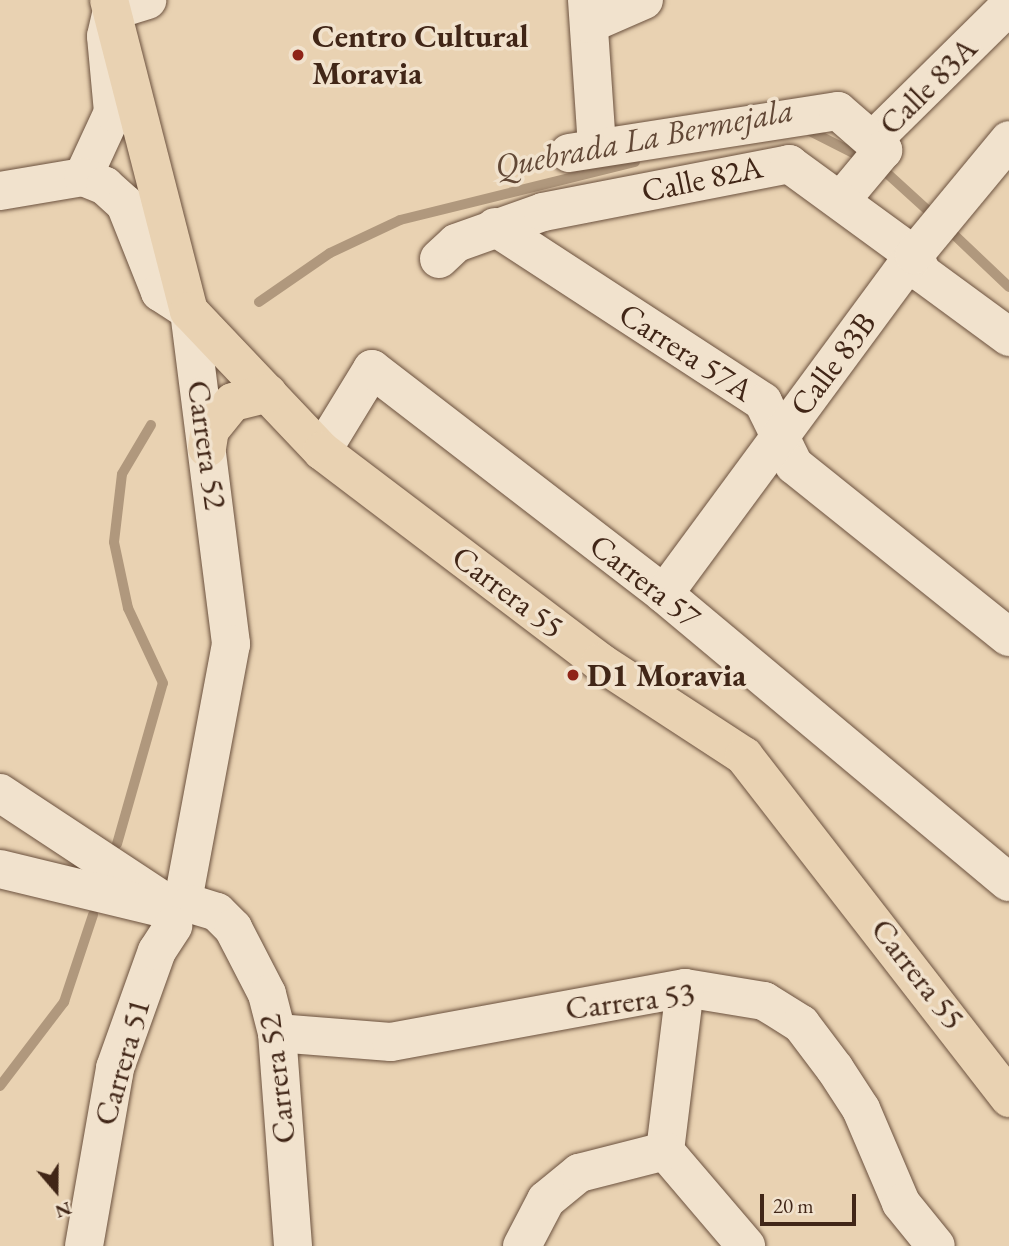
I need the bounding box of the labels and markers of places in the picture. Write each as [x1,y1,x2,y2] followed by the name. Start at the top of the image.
[312,18,529,93] place label: Centro Cultural Moravia
[290,47,306,63] marker: Centro Cultural Moravia
[587,656,746,694] place label: D1 Moravia
[565,667,581,683] marker: D1 Moravia

